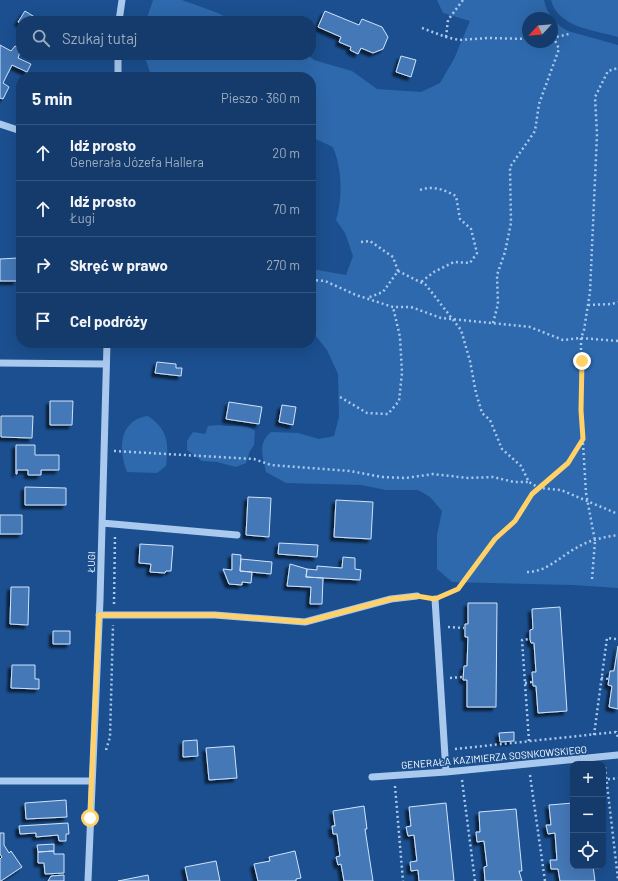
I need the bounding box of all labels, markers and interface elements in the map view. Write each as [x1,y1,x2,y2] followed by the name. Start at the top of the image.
[522,12,558,48] north arrow
[16,16,316,60] search box
[30,27,52,49] icon: search
[62,29,138,47] text: Szukaj tutaj
[32,88,72,108] text: 5 min
[221,90,300,106] text: Pieszo · 360 m
[70,136,136,154] text: Idź prosto
[32,142,54,164] icon: ahead
[272,145,300,161] text: 20 m
[70,154,204,170] text: Generała Józefa Hallera
[70,192,136,210] text: Idź prosto
[32,198,54,220] icon: ahead
[273,201,300,217] text: 70 m
[70,210,95,226] text: Ługi
[32,254,54,276] icon: right
[70,256,168,274] text: Skręć w prawo
[266,257,300,273] text: 270 m
[32,310,54,332] icon: arrive
[70,312,148,330] text: Cel podróży
[573,352,591,370] route end
[85,551,97,574] street label: ŁUGI
[401,743,587,771] street label: GENERAŁA KAZIMIERZA SOSNKOWSKIEGO
[570,761,606,869] map controls
[570,761,606,797] button: +
[570,797,606,833] button: −
[81,809,99,827] route start
[570,833,606,869] button: locate

